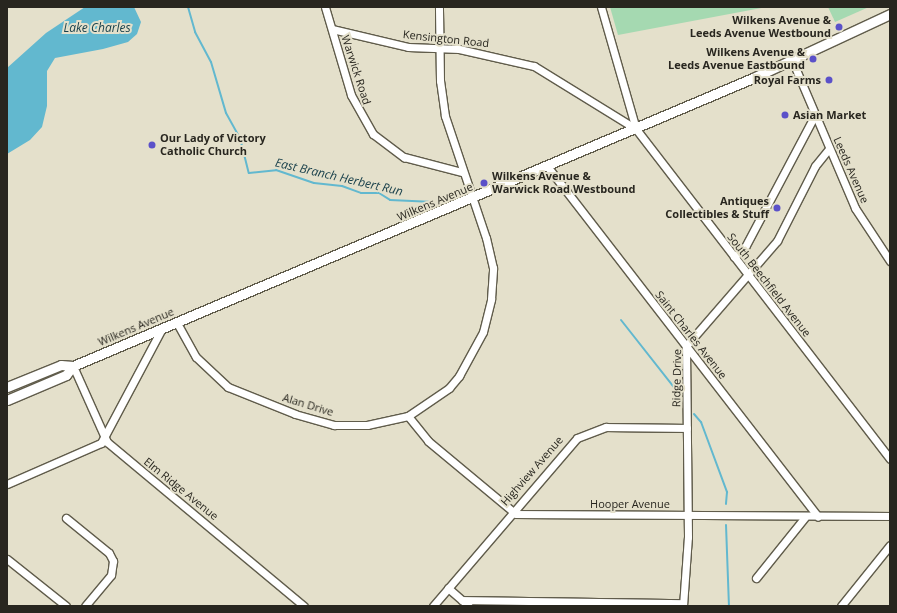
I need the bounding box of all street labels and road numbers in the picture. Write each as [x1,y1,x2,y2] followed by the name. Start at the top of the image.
[402,28,490,50] street label: Kensington Road
[339,34,373,106] street label: Warwick Road
[830,135,872,205] street label: Leeds Avenue
[395,180,475,224] street label: Wilkens Avenue
[724,231,814,339] street label: South Beechfield Avenue
[653,288,729,382] street label: Saint Charles Avenue
[96,305,176,349] street label: Wilkens Avenue
[670,349,684,407] street label: Ridge Drive
[281,391,335,419] street label: Alan Drive
[498,434,566,508] street label: Highview Avenue
[141,455,221,523] street label: Elm Ridge Avenue
[590,497,670,511] street label: Hooper Avenue

